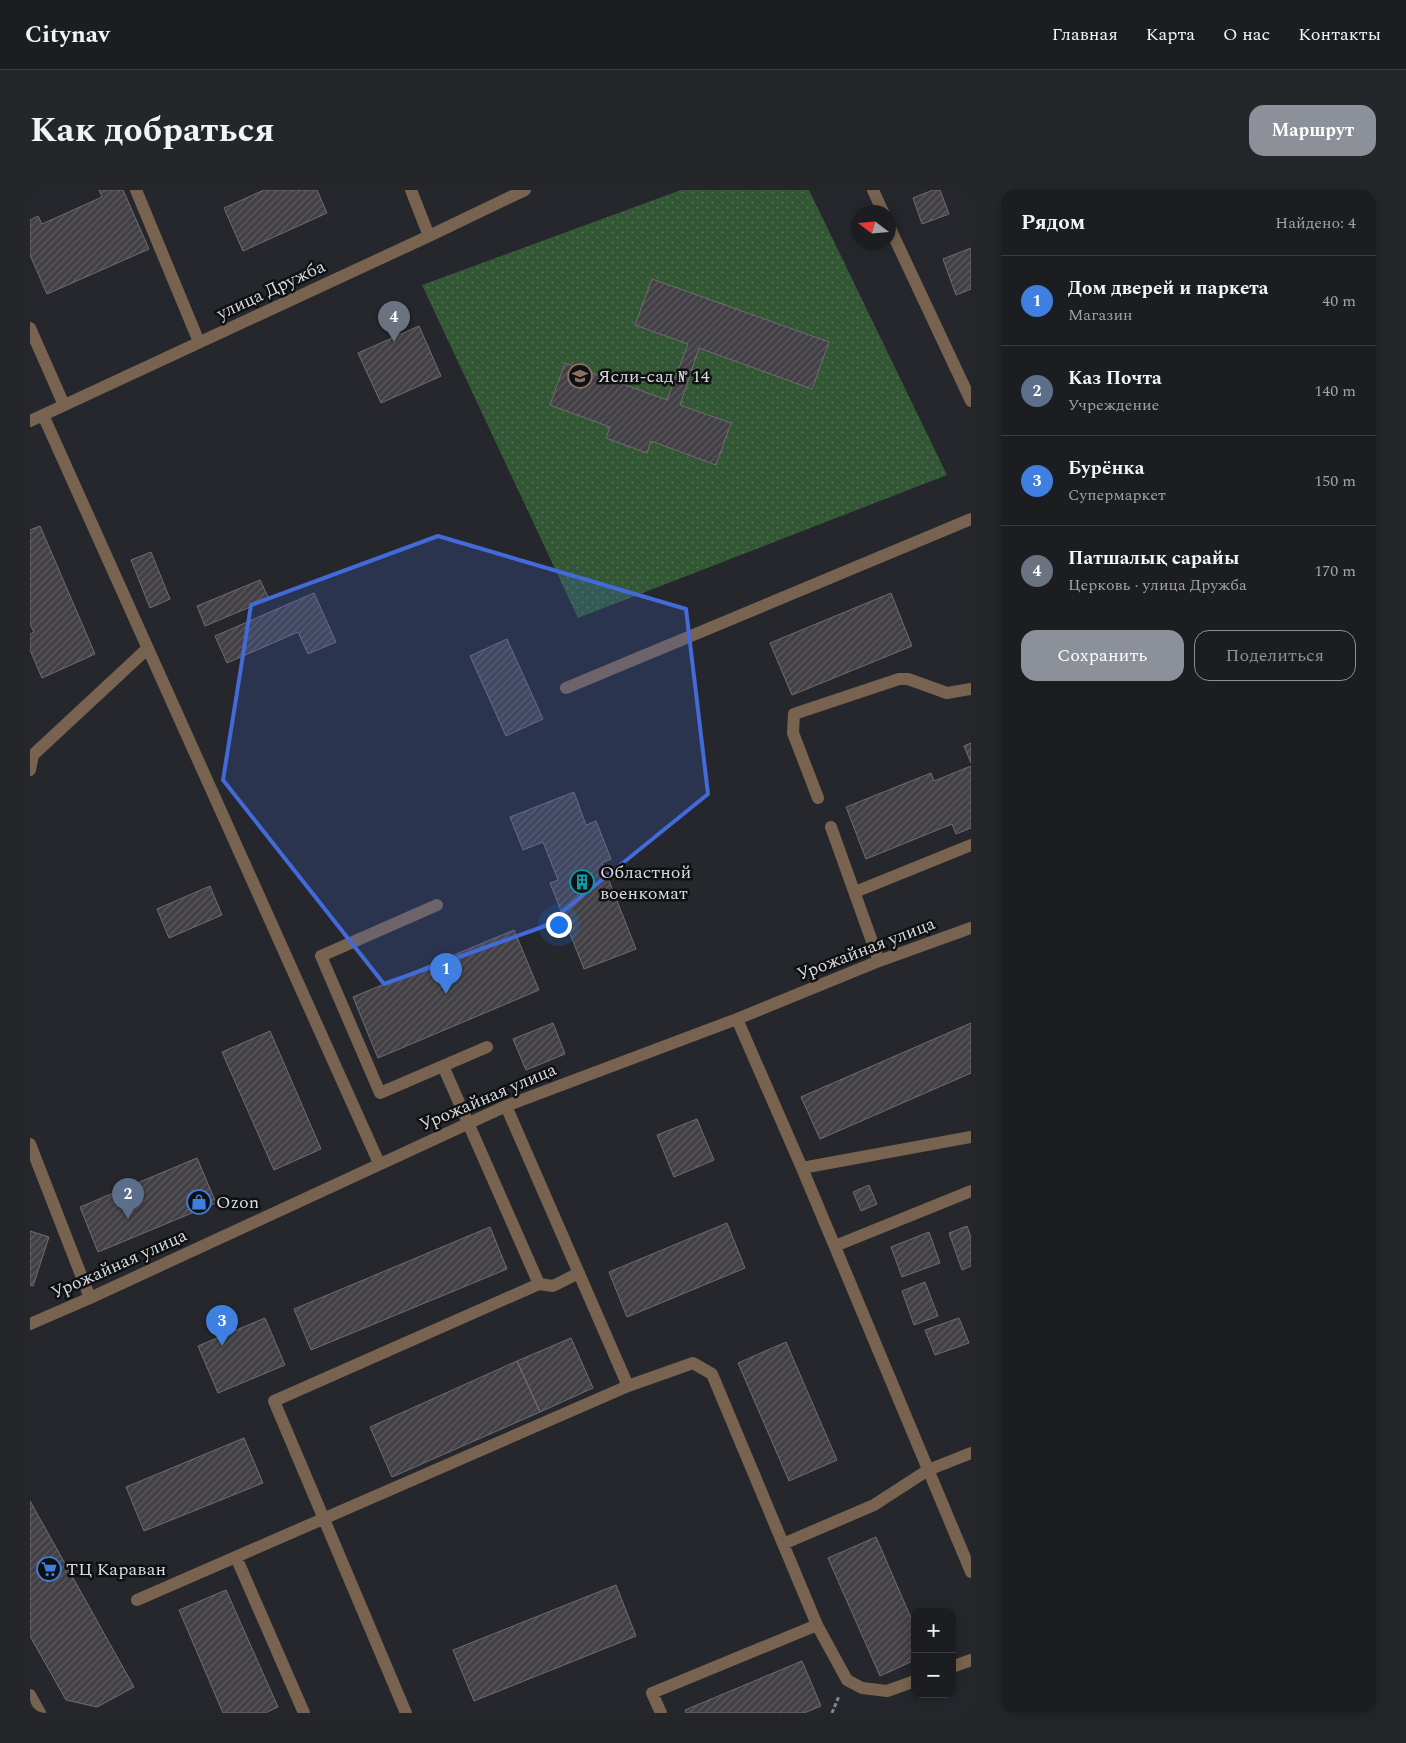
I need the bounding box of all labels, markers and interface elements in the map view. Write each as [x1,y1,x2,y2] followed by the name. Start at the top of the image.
[25,17,110,53] text: Citynav
[1052,21,1118,48] text: Главная
[1146,21,1195,48] text: Карта
[1223,21,1270,48] text: О нас
[1298,21,1381,48] text: Контакты
[30,104,275,157] text: Как добраться
[1249,105,1376,156] button: Маршрут
[851,205,896,250] north arrow
[1021,207,1085,239] text: Рядом
[1275,211,1356,235] text: Найдено: 4
[211,253,330,327] street label: улица Дружба
[1068,274,1269,303] text: Дом дверей и паркета
[1033,289,1041,313] text: 1
[1322,289,1356,313] text: 40 m
[378,301,410,342] pin: 4
[1068,303,1132,327] text: Магазин
[567,363,593,389] school or university icon: Ясли-сад № 14
[598,363,710,390] place label: Ясли-сад № 14
[1068,364,1162,393] text: Каз Почта
[1033,379,1041,403] text: 2
[1314,379,1356,403] text: 140 m
[1068,393,1159,417] text: Учреждение
[1068,454,1144,483] text: Бурёнка
[1033,469,1041,493] text: 3
[1314,469,1356,493] text: 150 m
[1068,483,1166,507] text: Супермаркет
[1068,544,1239,573] text: Патшалық сарайы
[1033,559,1041,583] text: 4
[1314,559,1356,583] text: 170 m
[1068,573,1247,597] text: Церковь · улица Дружба
[1021,630,1184,681] button: Сохранить
[1194,630,1356,681] button: Поделиться
[600,859,691,907] place label: Областной военкомат
[569,869,595,895] building icon: Областной военкомат
[793,910,939,988] street label: Урожайная улица
[546,912,572,938] your location
[430,953,462,994] pin: 1
[415,1056,561,1138] street label: Урожайная улица
[112,1178,144,1219] pin: 2
[186,1189,212,1215] shop icon: Ozon
[216,1189,259,1216] place label: Ozon
[47,1222,192,1306] street label: Урожайная улица
[206,1305,238,1346] pin: 3
[36,1556,62,1582] supermarket icon: ТЦ Караван
[66,1556,166,1583] place label: ТЦ Караван
[911,1608,956,1698] map controls
[911,1608,956,1653] button: +
[911,1653,956,1698] button: −

